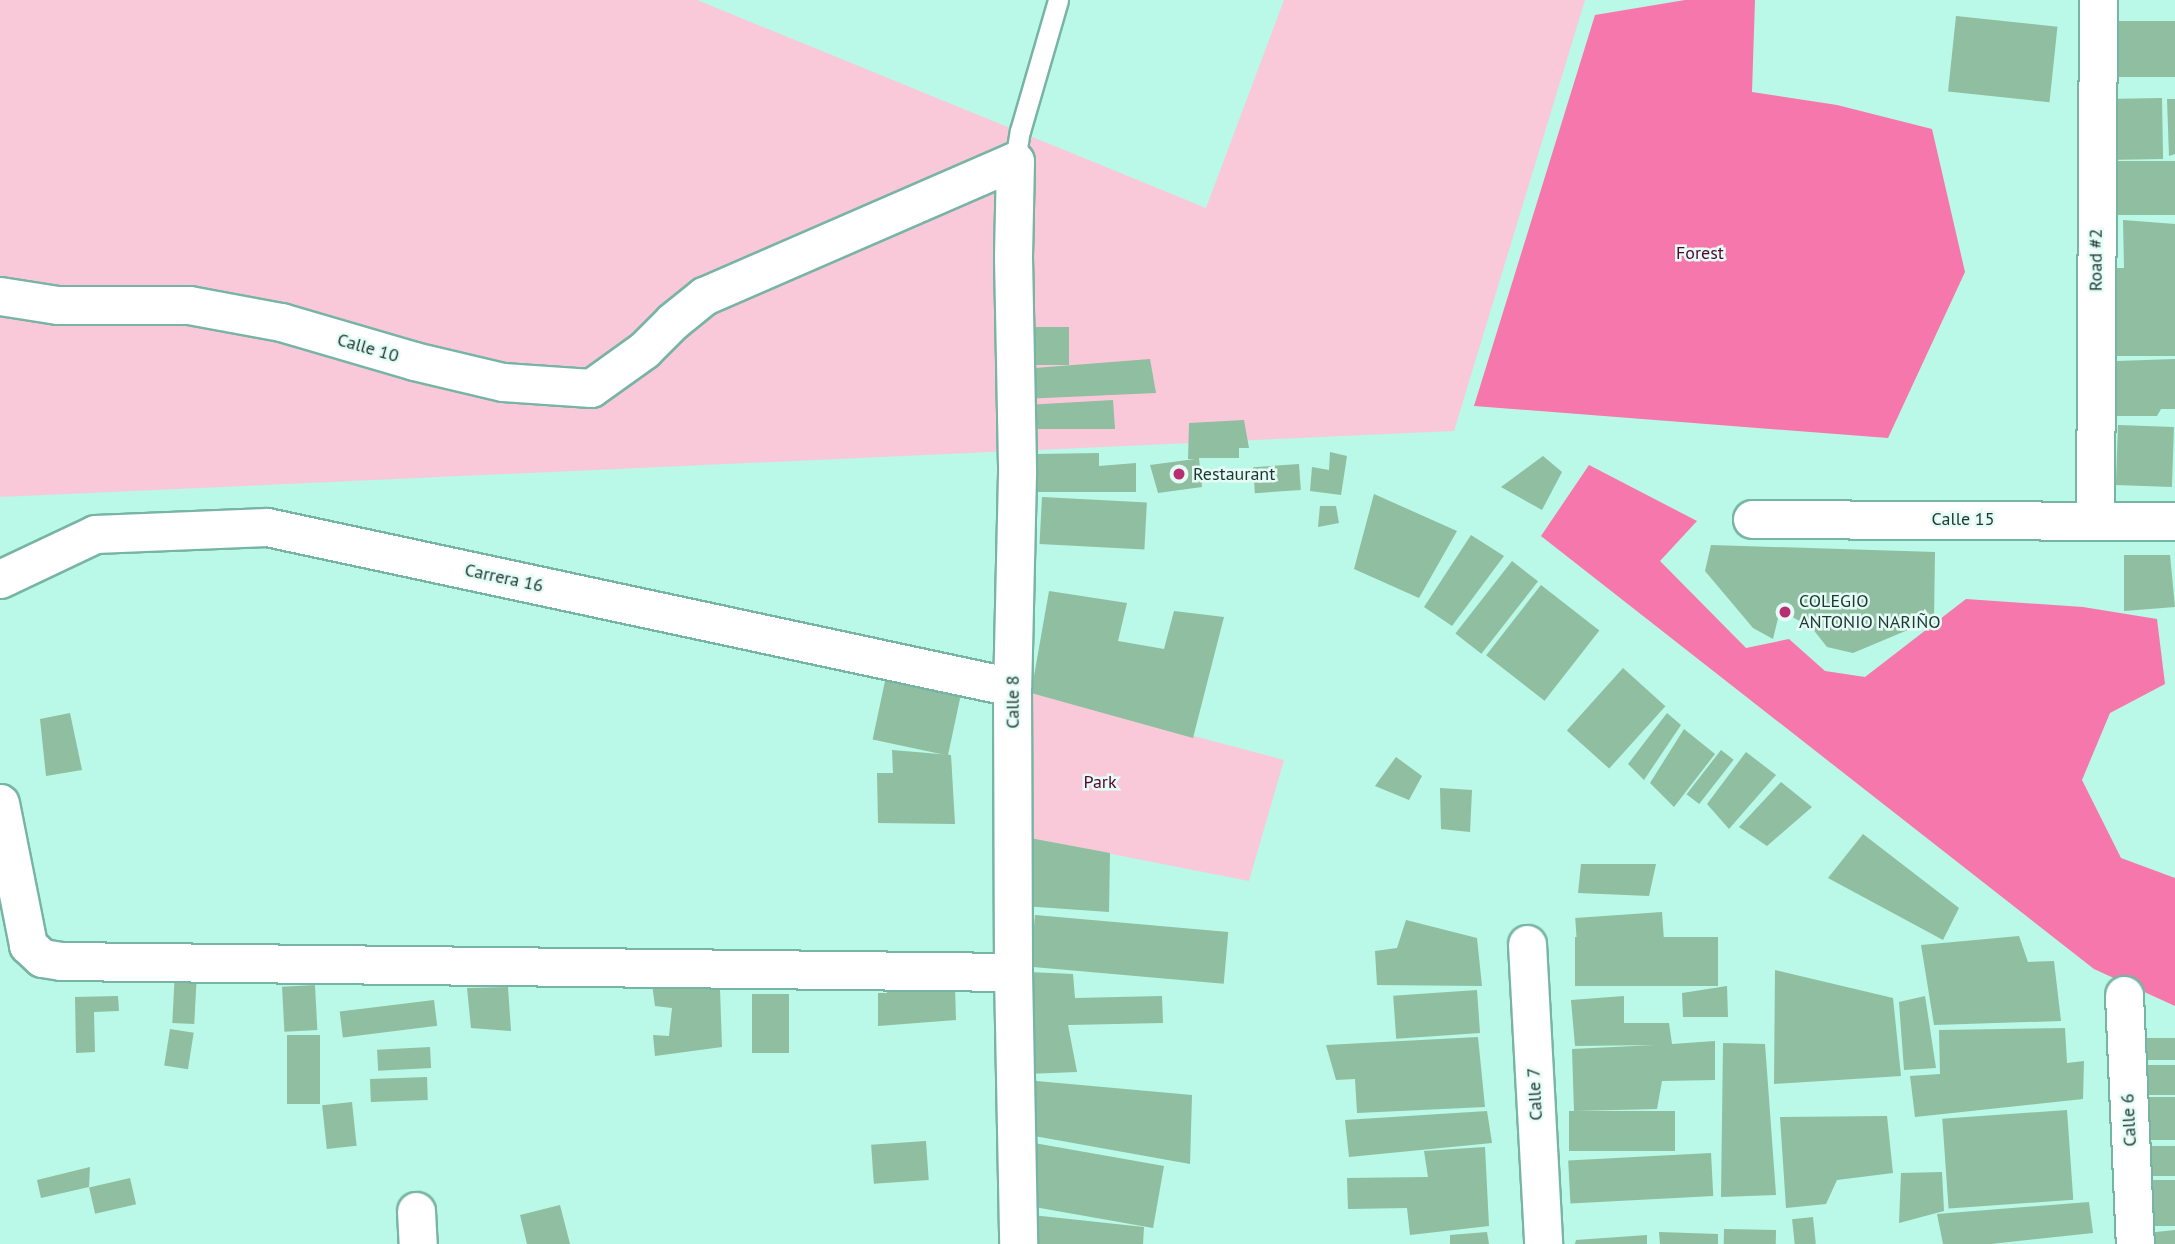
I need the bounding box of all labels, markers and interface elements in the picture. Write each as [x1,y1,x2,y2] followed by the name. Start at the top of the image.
[2085,229,2107,291] street label: Road #2
[1676,242,1724,264] park label: Forest
[335,329,401,367] street label: Calle 10
[1193,463,1275,485] place label: Restaurant
[1171,466,1187,482] marker: Restaurant
[1932,508,1994,530] street label: Calle 15
[463,559,545,597] street label: Carrera 16
[1799,591,1941,634] place label: COLEGIO ANTONIO NARIÑO
[1777,604,1793,620] marker: COLEGIO ANTONIO NARIÑO
[1002,675,1024,729] street label: Calle 8
[1083,771,1117,793] park label: Park
[1523,1067,1547,1121] street label: Calle 7
[2117,1093,2141,1147] street label: Calle 6

